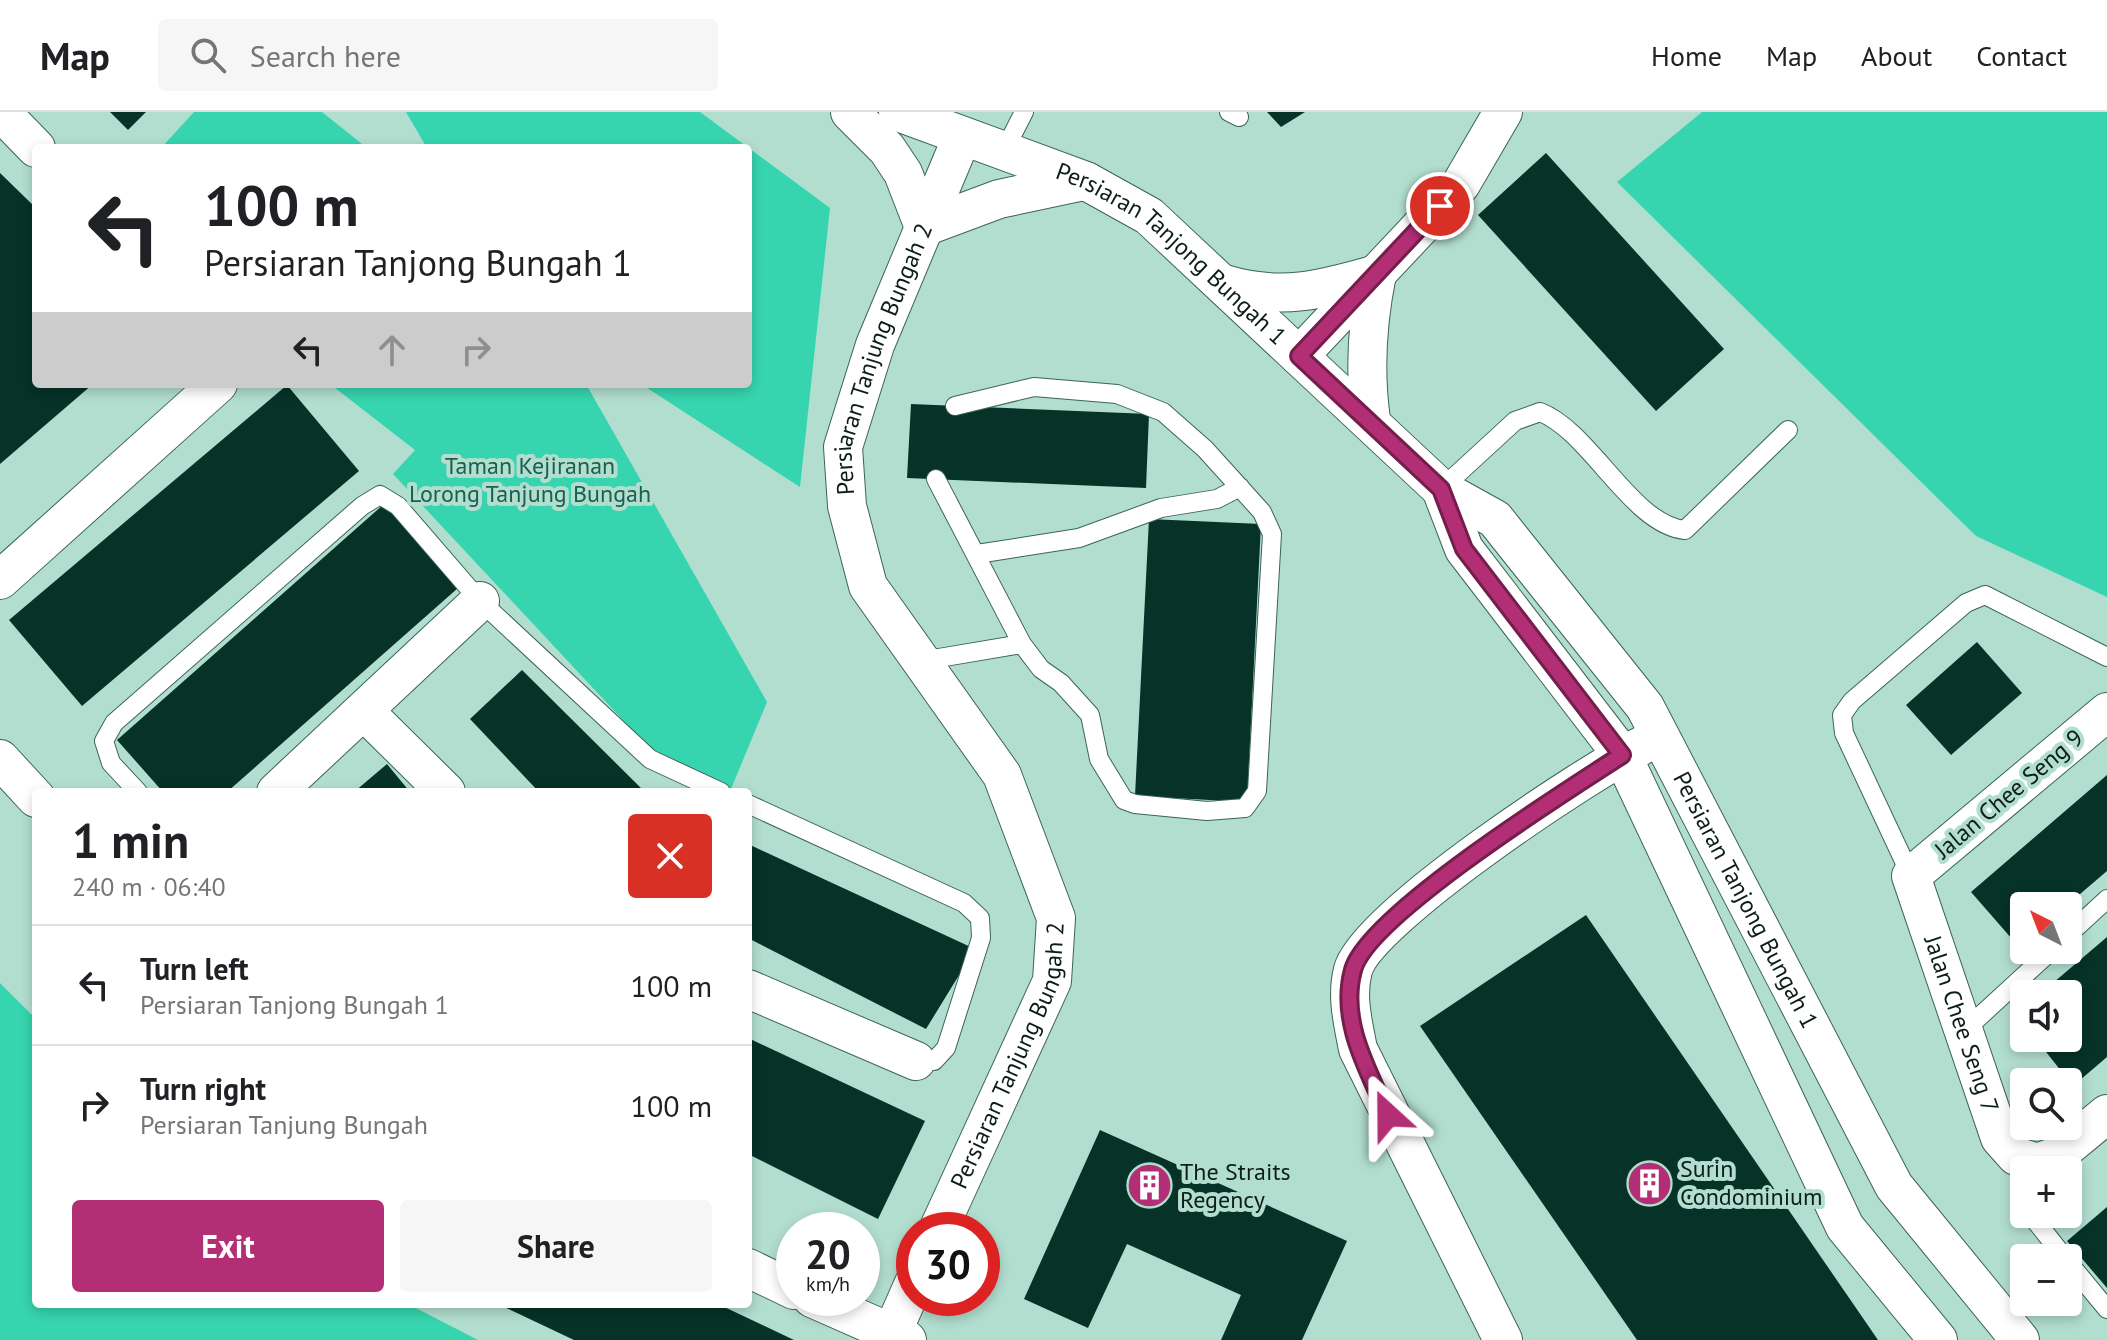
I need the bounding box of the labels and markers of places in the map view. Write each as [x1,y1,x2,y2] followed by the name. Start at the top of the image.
[1406,172,1474,240] pin
[1680,1153,1823,1212] place label: Surin Condominium
[1180,1156,1291,1215] place label: The Straits Regency
[1625,1159,1673,1207] building icon: Surin Condominium
[1125,1162,1173,1210] building icon: The Straits Regency

